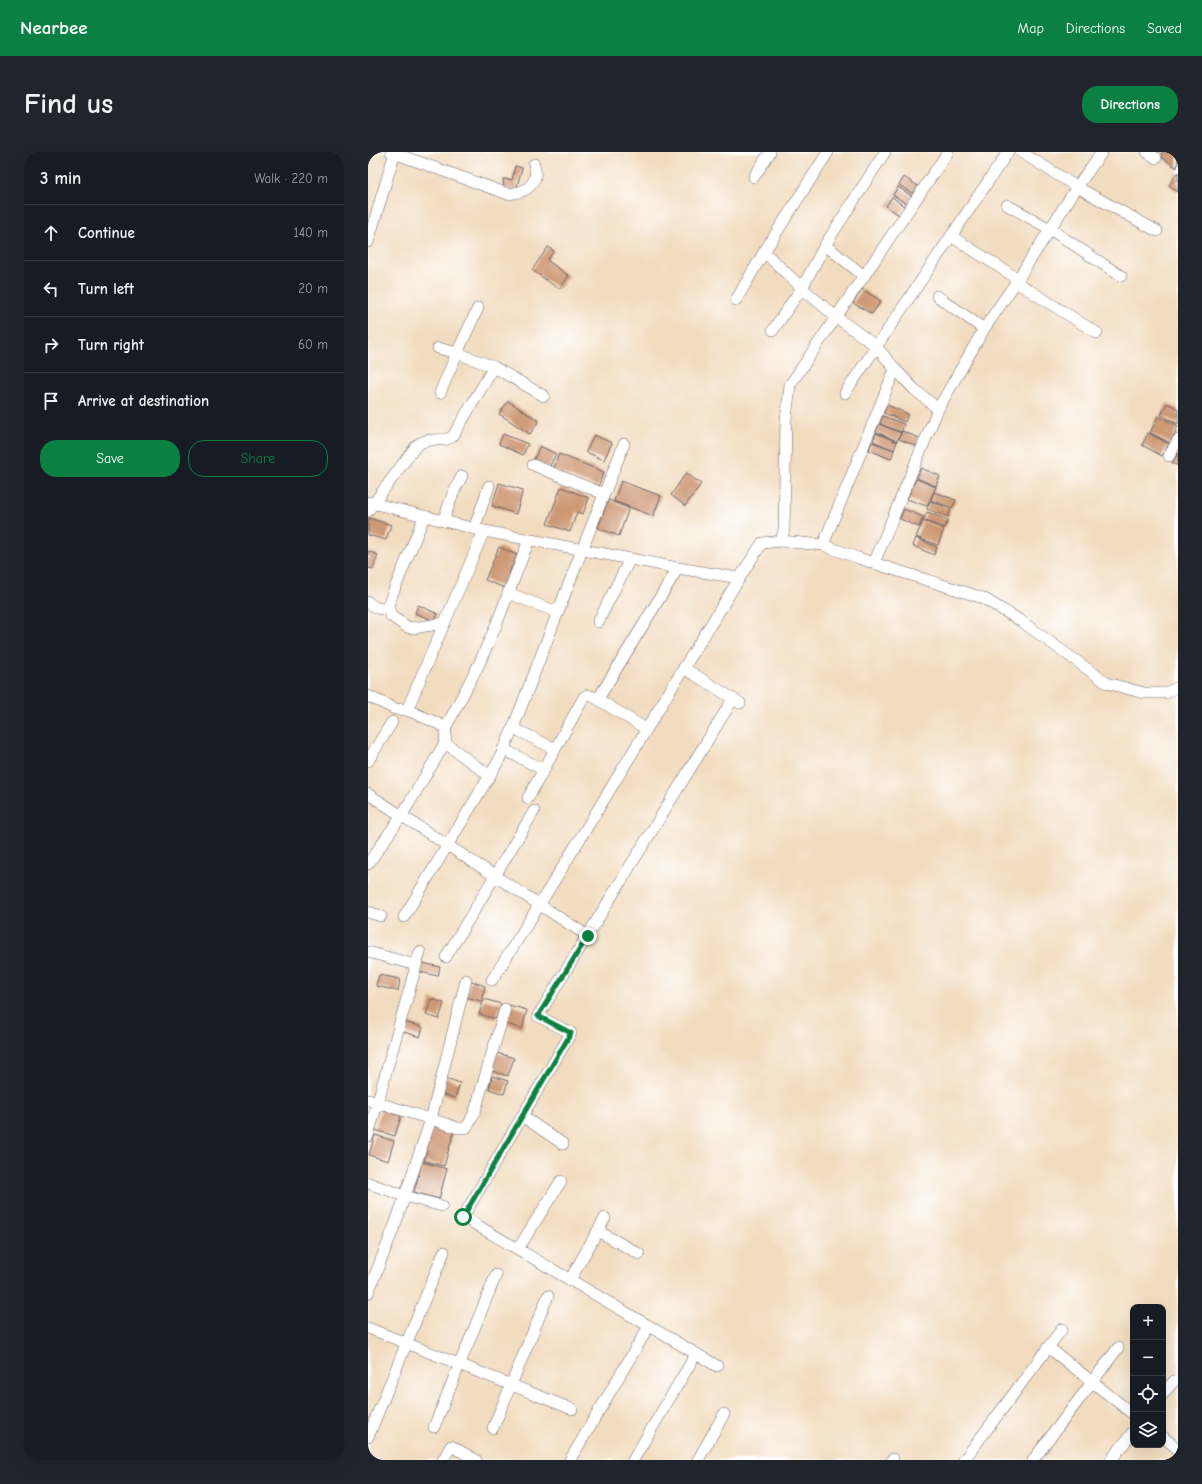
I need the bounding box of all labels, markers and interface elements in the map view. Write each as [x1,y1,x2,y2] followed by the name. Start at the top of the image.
[20,17,88,39] text: Nearbee
[1017,20,1044,37] text: Map
[1066,20,1125,37] text: Directions
[1147,20,1182,37] text: Saved
[1082,86,1178,123] button: Directions
[24,88,113,120] text: Find us
[40,169,81,188] text: 3 min
[254,171,328,186] text: Walk · 220 m
[40,222,62,244] icon: ahead
[78,224,135,242] text: Continue
[294,225,328,240] text: 140 m
[40,278,62,300] icon: left
[78,280,134,298] text: Turn left
[298,281,328,296] text: 20 m
[40,334,62,356] icon: right
[78,336,144,354] text: Turn right
[298,337,328,352] text: 60 m
[40,390,62,412] icon: arrive
[78,392,209,410] text: Arrive at destination
[40,440,180,477] button: Save
[188,440,328,477] button: Share
[579,927,597,945] route end
[454,1208,472,1226] route start
[1130,1304,1166,1448] map controls
[1130,1304,1166,1340] button: +
[1130,1340,1166,1376] button: −
[1130,1376,1166,1412] button: locate
[1130,1412,1166,1448] button: layers

